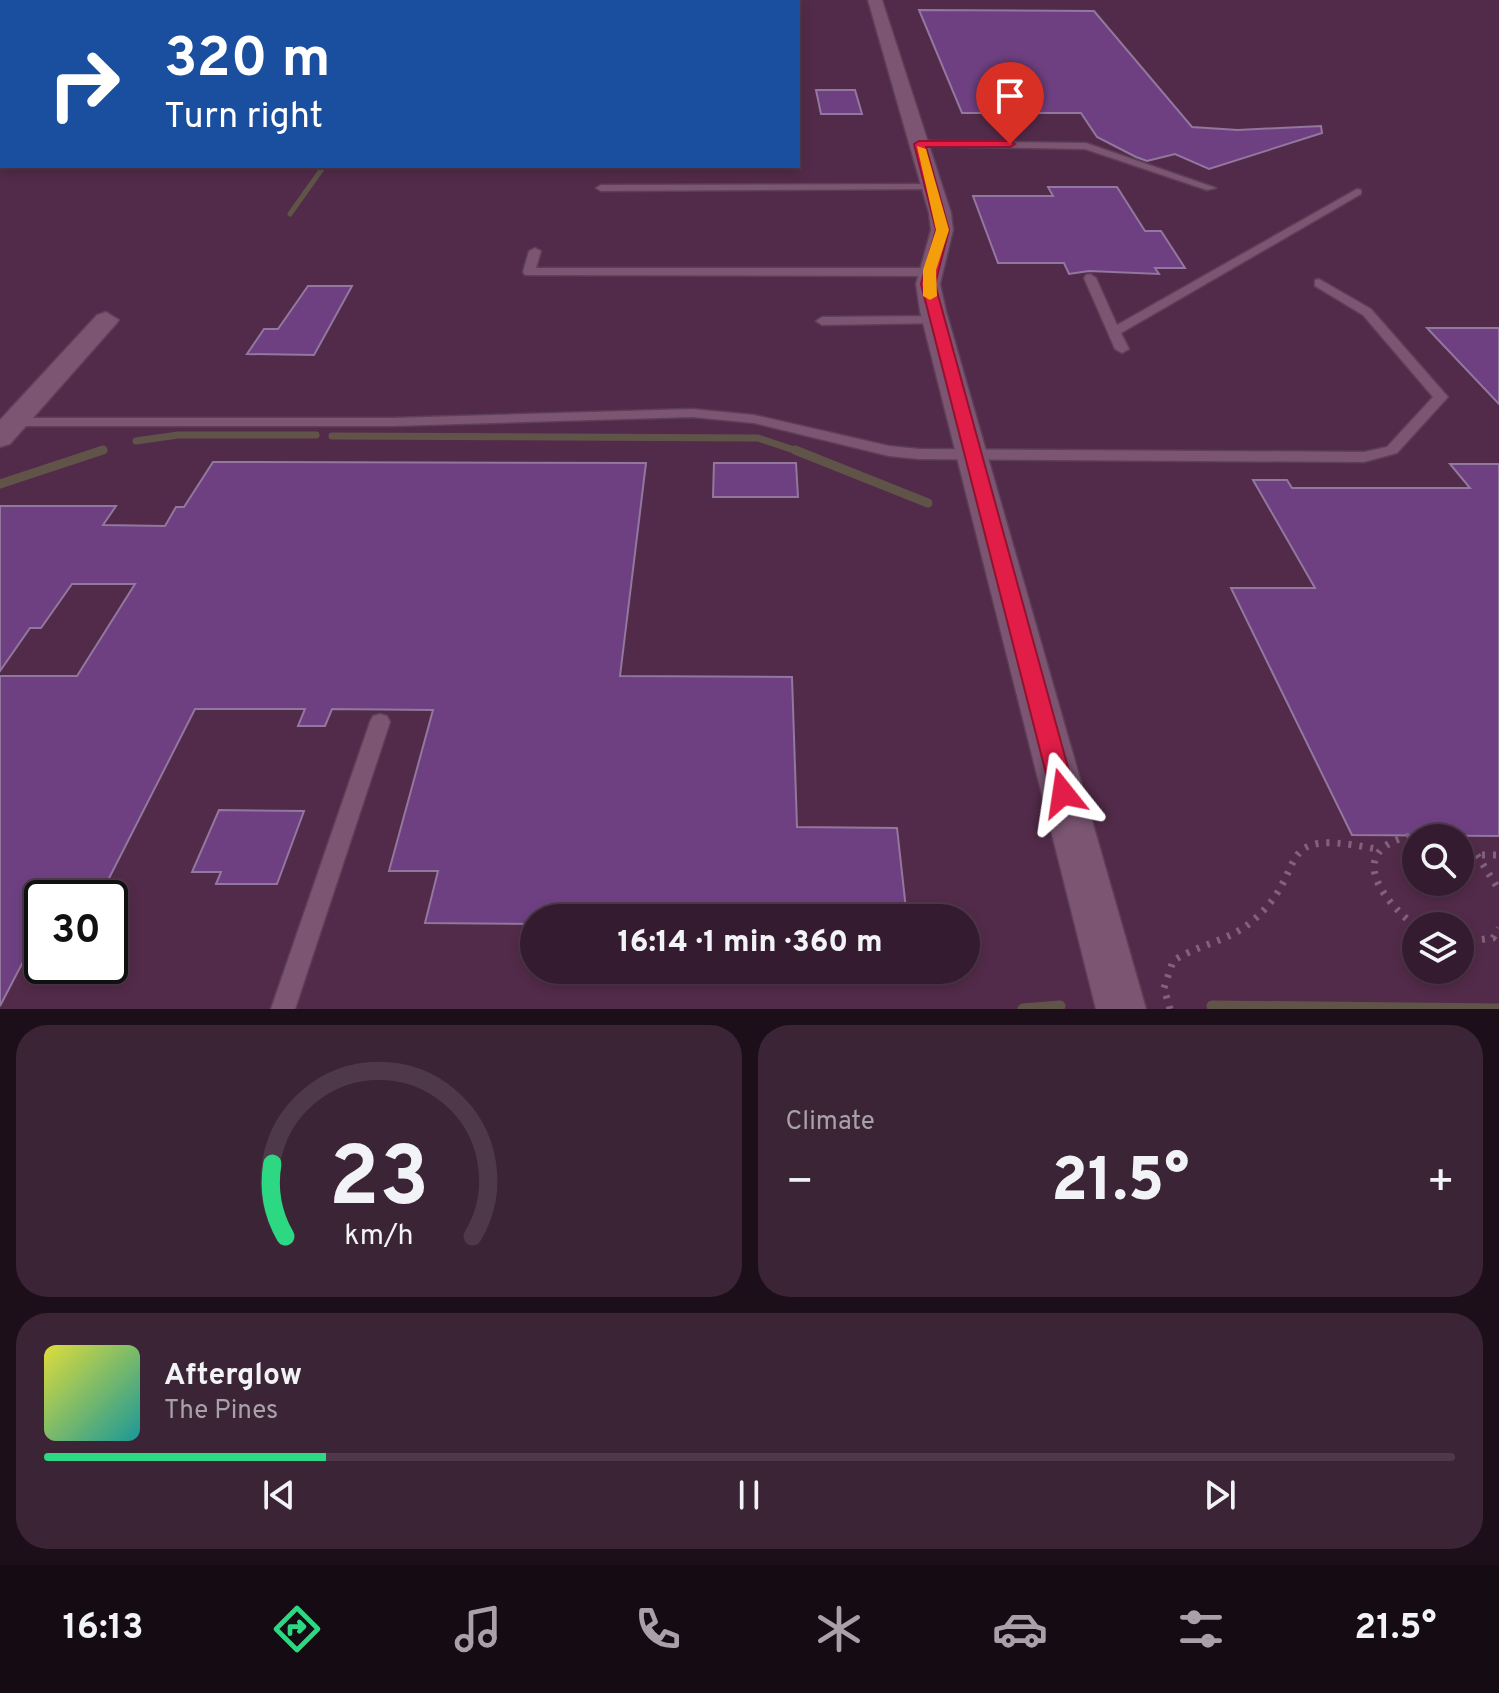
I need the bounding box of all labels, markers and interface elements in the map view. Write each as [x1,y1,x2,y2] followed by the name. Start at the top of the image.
[164,26,331,96] text: 320 m
[32,32,136,136] icon: right
[976,62,1044,144] pin
[988,74,1032,118] icon: arrive
[164,95,323,141] text: Turn right
[1021,751,1105,835] position arrow
[1402,824,1474,984] map controls
[1402,824,1474,896] button: search
[24,880,128,984] speed limit sign: 30
[1402,912,1474,984] button: layers
[618,925,882,962] text: 16:14 · 1 min · 360 m
[786,1106,875,1139] text: Climate
[328,1130,429,1235] text: 23
[1051,1146,1189,1222] text: 21.5°
[786,1156,814,1212] text: −
[1427,1156,1455,1212] text: +
[344,1219,413,1255] text: km/h
[164,1358,302,1395] text: Afterglow
[164,1395,278,1428] text: The Pines
[257,1473,301,1517] icon: previous
[727,1473,771,1517] icon: pause
[1198,1473,1242,1517] icon: next
[269,1601,325,1657] icon: directions
[450,1601,506,1657] icon: music
[630,1601,686,1657] icon: phone
[811,1601,867,1657] icon: climate
[992,1601,1048,1657] icon: car
[1173,1601,1229,1657] icon: filters
[62,1606,144,1652] text: 16:13
[1354,1606,1436,1652] text: 21.5°

